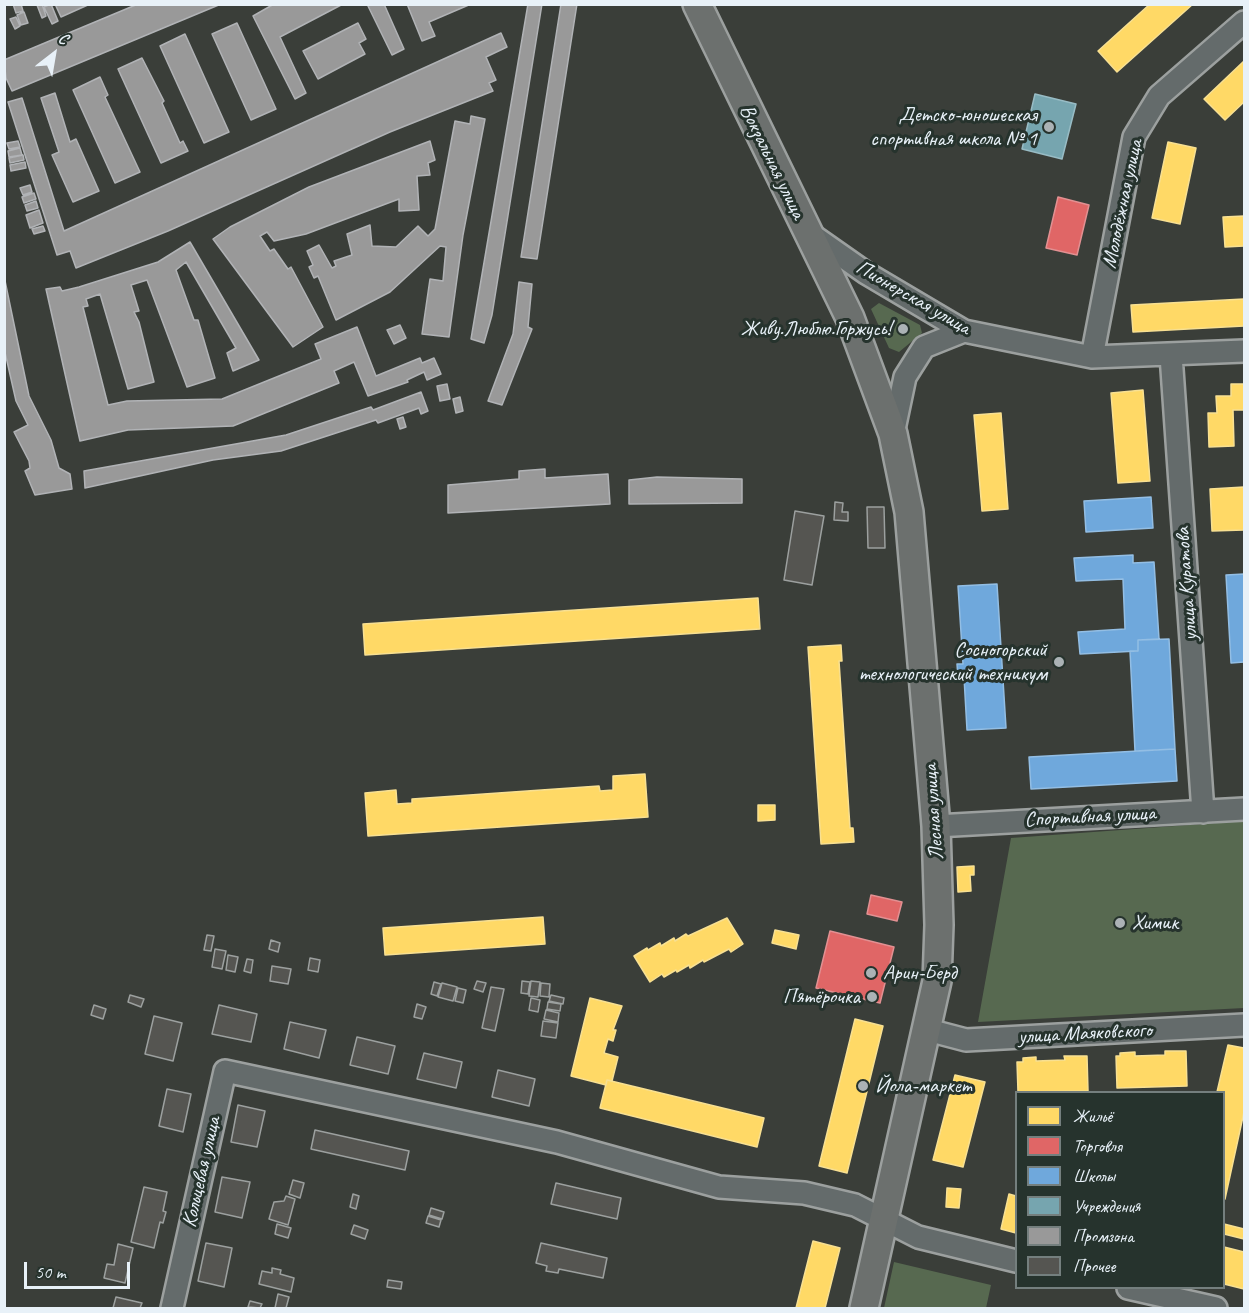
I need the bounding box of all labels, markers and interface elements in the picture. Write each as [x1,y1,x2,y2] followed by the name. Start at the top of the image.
[24,24,84,84] north arrow
[55,28,72,49] text: С
[733,101,811,223] street label: Вокзальная улица
[870,102,1037,152] place label: Детско-юношеская спортивная школа № 1
[1042,120,1056,134] marker: Детско-юношеская спортивная школа № 1
[1097,137,1149,271] street label: Молодёжная улица
[851,255,975,341] street label: Пионерская улица
[741,316,891,342] place label: Живу.Люблю.Горжусь!
[896,322,910,336] marker: Живу.Люблю.Горжусь!
[1170,526,1204,642] street label: улица Куратова
[858,637,1047,687] place label: Сосногорский технологический техникум
[1052,655,1066,669] marker: Сосногорский технологический техникум
[918,763,950,861] street label: Лесная улица
[1024,801,1156,833] street label: Спортивная улица
[1132,910,1178,936] place label: Химик
[1113,916,1127,930] marker: Химик
[883,960,956,986] place label: Арин-Берд
[864,966,878,980] marker: Арин-Берд
[783,984,860,1010] place label: Пятёрочка
[865,990,879,1004] marker: Пятёрочка
[1018,1018,1152,1050] street label: улица Маяковского
[875,1073,971,1099] place label: Йола-маркет
[856,1079,870,1093] marker: Йола-маркет
[1015,1091,1225,1289] legend
[1073,1105,1112,1127] text: Жильё
[177,1114,227,1230] street label: Кольцевая улица
[1073,1135,1122,1157] text: Торговля
[1073,1165,1115,1187] text: Школы
[1073,1195,1140,1217] text: Учреждения
[1073,1225,1134,1247] text: Промзона
[27,1250,134,1288] scale bar
[1073,1255,1115,1277] text: Прочее
[35,1261,66,1283] text: 50 m

